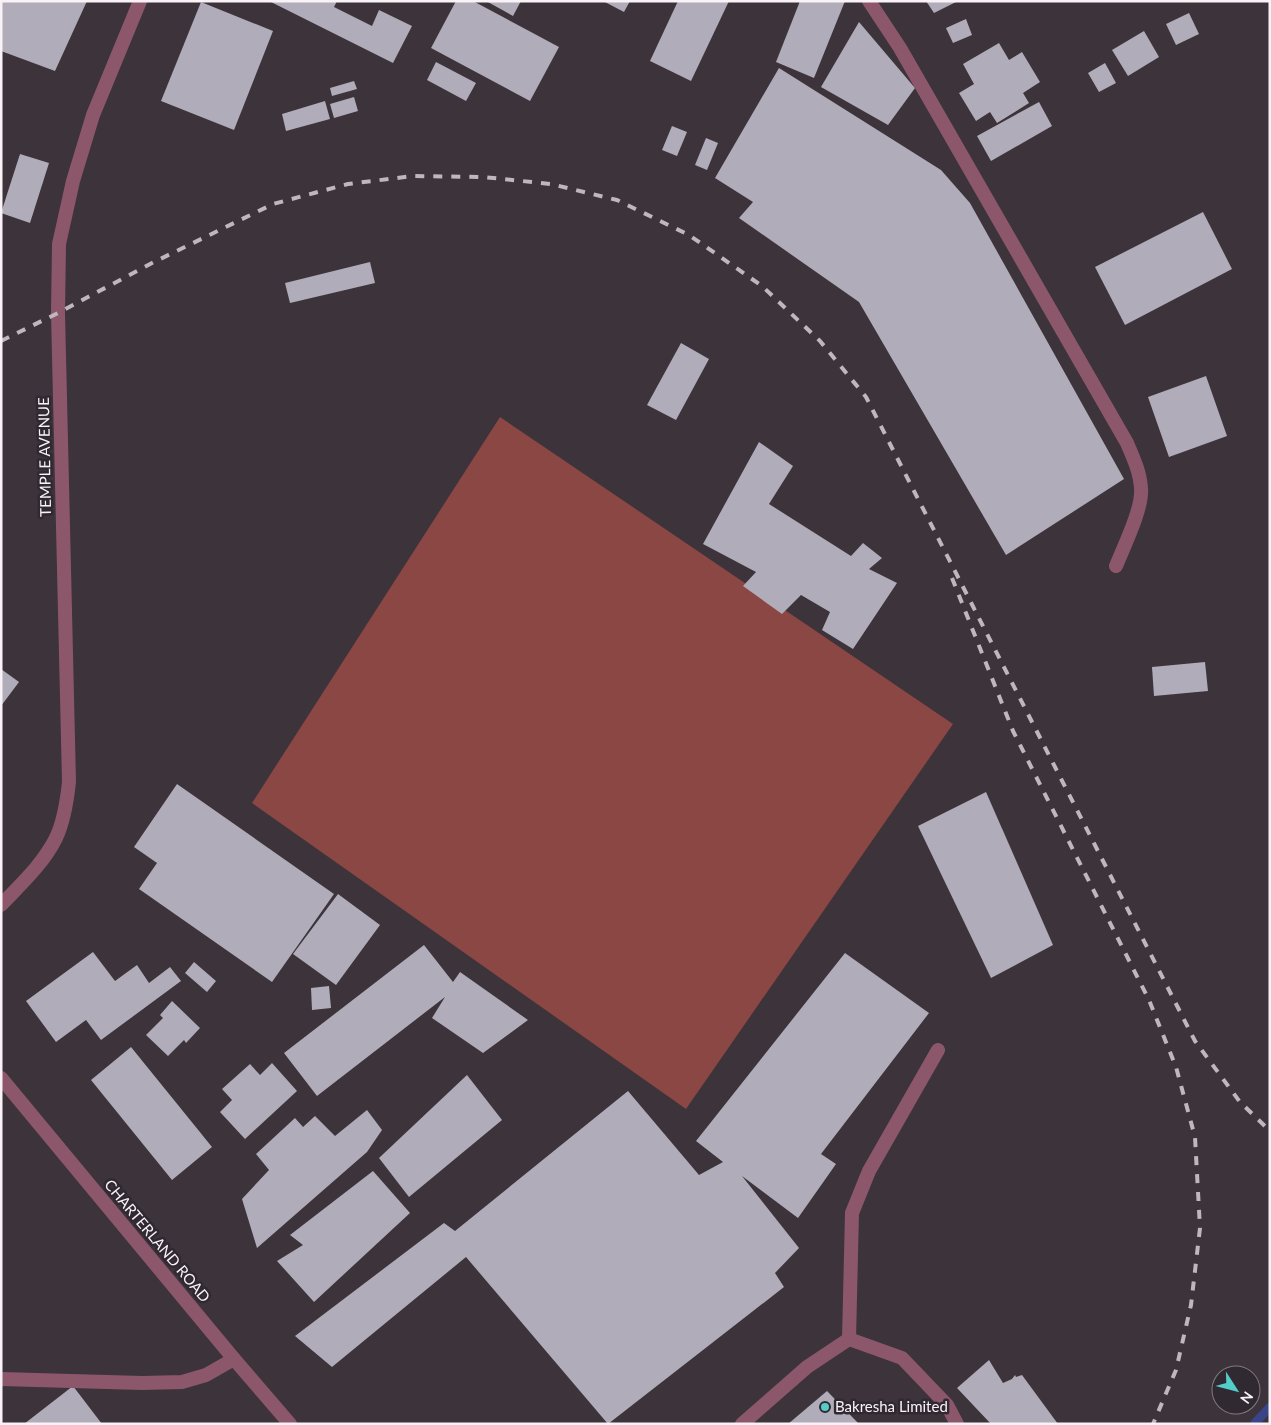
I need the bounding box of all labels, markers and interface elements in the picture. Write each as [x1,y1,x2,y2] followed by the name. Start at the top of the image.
[34,397,54,517] street label: TEMPLE AVENUE
[101,1175,214,1305] street label: CHARTERLAND ROAD
[1211,1365,1261,1415] north arrow
[1237,1389,1257,1407] text: N
[835,1397,948,1415] place label: Bakresha Limited
[819,1401,831,1413] marker: Bakresha Limited

